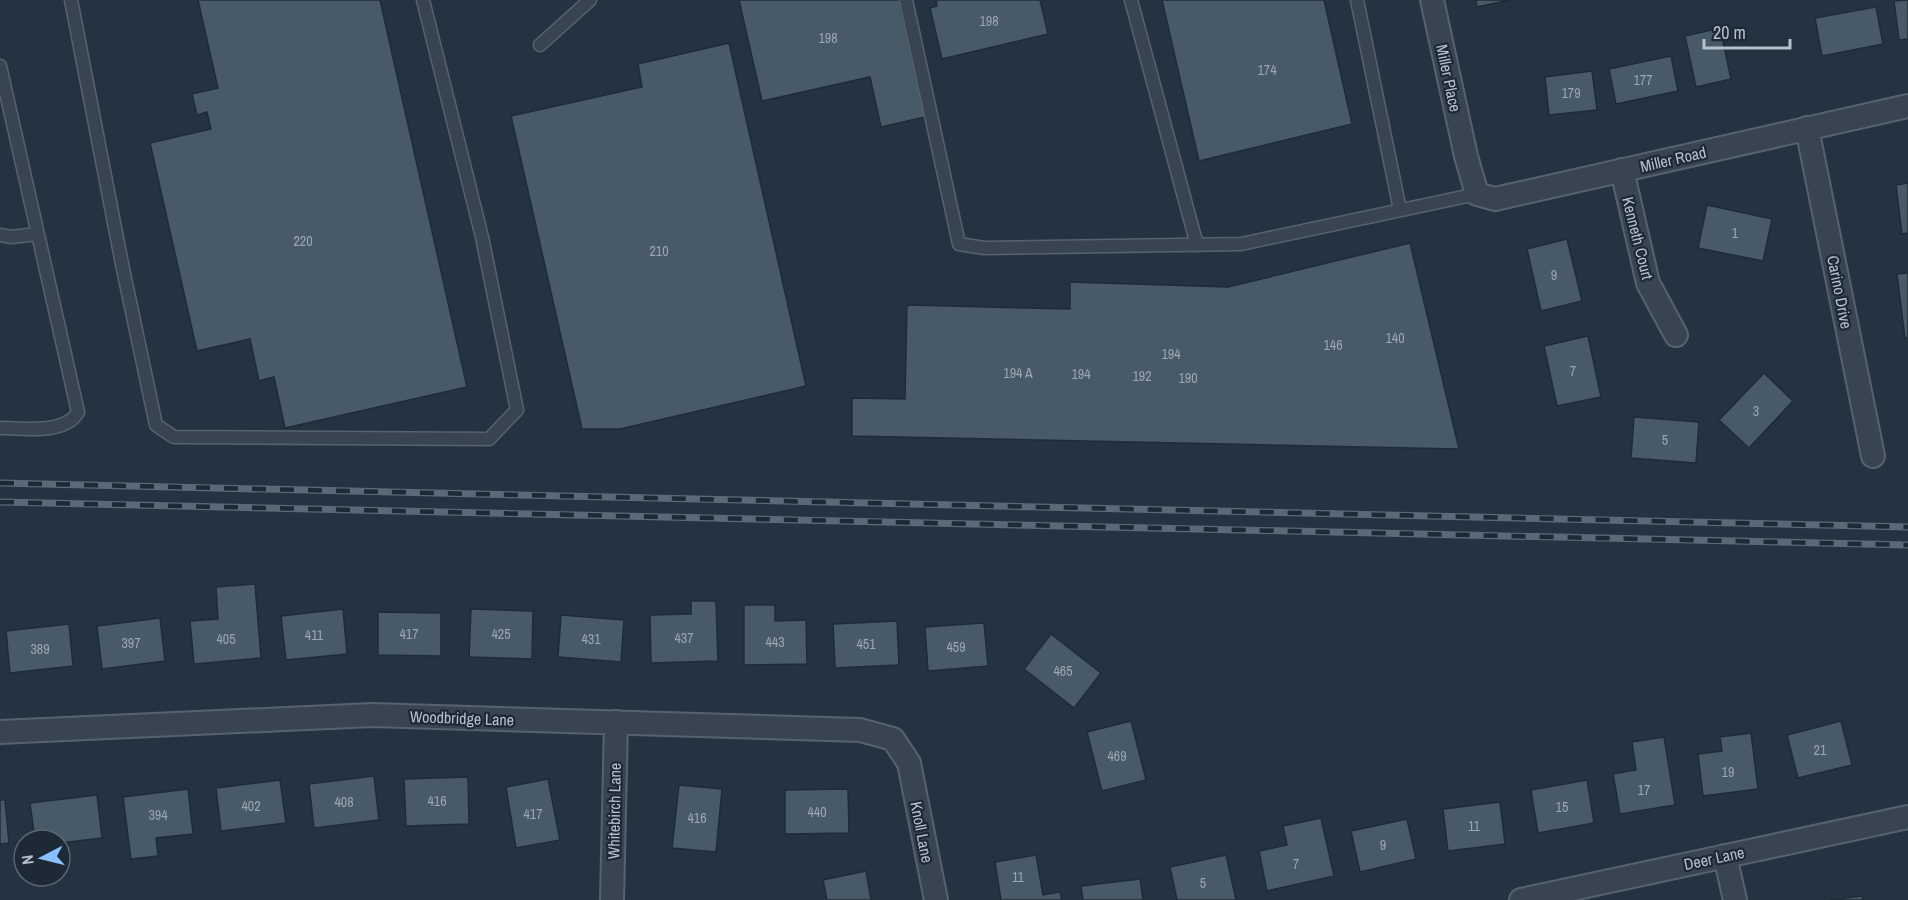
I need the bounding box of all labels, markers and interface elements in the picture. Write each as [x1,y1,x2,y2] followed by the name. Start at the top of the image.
[979,12,999,30] house number: 198
[1704,12,1790,50] scale bar
[1713,20,1746,45] text: 20 m
[818,29,838,47] house number: 198
[1431,42,1467,114] street label: Miller Place
[1257,61,1277,79] house number: 174
[1633,71,1653,89] house number: 177
[1561,84,1581,102] house number: 179
[1638,141,1708,177] street label: Miller Road
[1617,194,1659,282] street label: Kenneth Court
[1732,224,1739,242] house number: 1
[293,232,313,250] house number: 220
[649,242,669,260] house number: 210
[1822,253,1858,331] street label: Carino Drive
[1551,266,1557,284] house number: 9
[1385,329,1405,347] house number: 140
[1323,336,1343,354] house number: 146
[1161,345,1181,363] house number: 194
[1570,362,1576,380] house number: 7
[1003,364,1033,382] house number: 194 A
[1071,365,1091,383] house number: 194
[1132,367,1152,385] house number: 192
[1178,369,1198,387] house number: 190
[1753,402,1759,420] house number: 3
[1662,431,1668,449] house number: 5
[399,625,419,643] house number: 417
[491,625,511,643] house number: 425
[305,626,324,644] house number: 411
[674,629,694,647] house number: 437
[216,630,236,648] house number: 405
[581,630,601,648] house number: 431
[765,633,785,651] house number: 443
[121,634,141,652] house number: 397
[856,635,876,653] house number: 451
[946,638,966,656] house number: 459
[30,640,50,658] house number: 389
[1053,662,1073,680] house number: 465
[410,705,514,731] street label: Woodbridge Lane
[1814,741,1827,759] house number: 21
[1107,747,1127,765] house number: 469
[602,763,626,859] street label: Whitebirch Lane
[1722,763,1734,781] house number: 19
[1638,781,1650,799] house number: 17
[427,792,447,810] house number: 416
[334,793,354,811] house number: 408
[241,797,261,815] house number: 402
[1556,798,1568,816] house number: 15
[905,799,939,865] street label: Knoll Lane
[807,803,827,821] house number: 440
[523,805,543,823] house number: 417
[148,806,168,824] house number: 394
[687,809,707,827] house number: 416
[1468,817,1481,835] house number: 11
[12,828,72,888] north arrow
[1380,836,1386,854] house number: 9
[1682,841,1746,875] street label: Deer Lane
[16,854,39,866] text: N
[1293,855,1299,873] house number: 7
[1012,868,1025,886] house number: 11
[1200,874,1206,892] house number: 5

